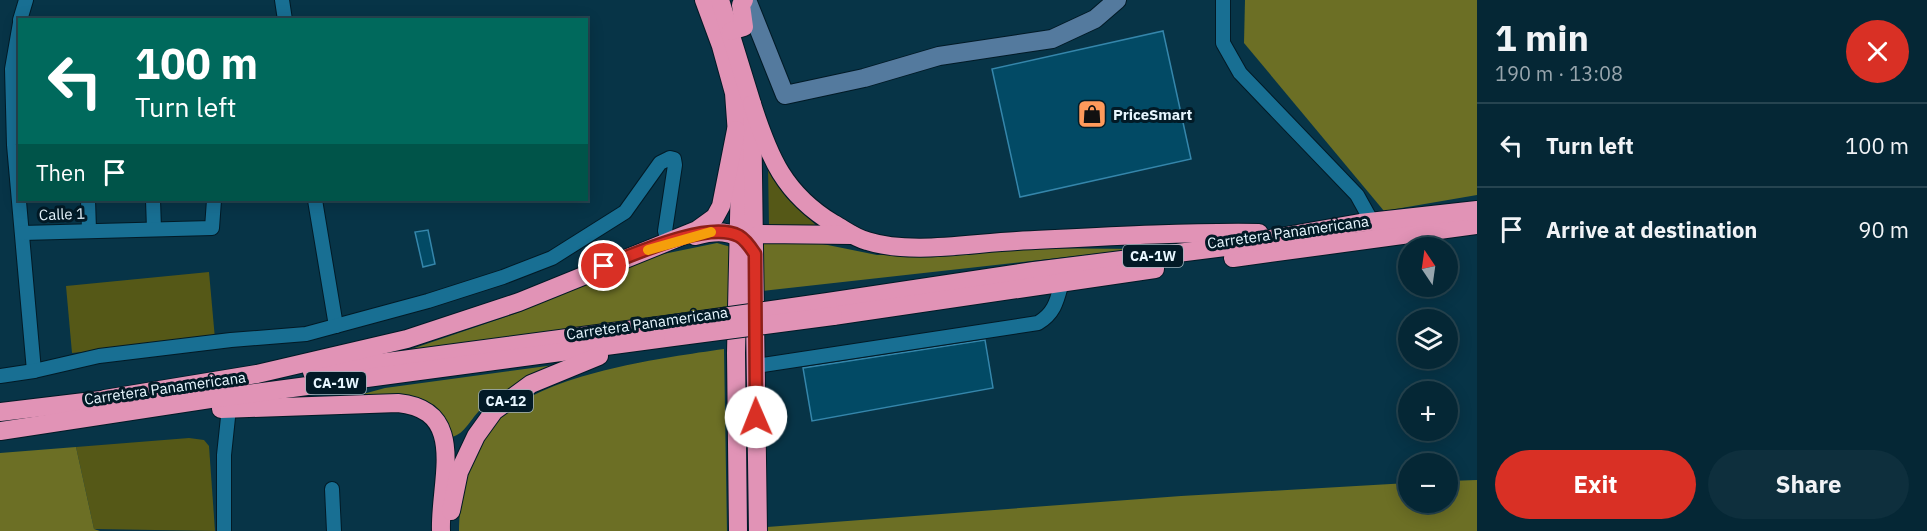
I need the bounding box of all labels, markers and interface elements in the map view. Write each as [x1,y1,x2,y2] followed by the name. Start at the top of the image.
[1495,14,1589,61] text: 1 min
[1846,20,1909,83] button: close
[135,36,258,91] text: 100 m
[36,42,114,120] icon: left
[1495,60,1623,87] text: 190 m · 13:08
[135,89,236,124] text: Turn left
[1076,98,1108,130] shop icon: PriceSmart
[1113,105,1192,124] place label: PriceSmart
[1495,129,1528,162] icon: left
[1546,131,1634,160] text: Turn left
[1845,131,1909,160] text: 100 m
[98,156,131,189] icon: arrive
[36,158,86,187] text: Then
[39,204,85,224] street label: Calle 1
[1206,211,1370,253] street label: Carretera Panamericana
[1495,213,1528,246] icon: arrive
[1546,215,1757,244] text: Arrive at destination
[1858,215,1909,244] text: 90 m
[1398,237,1458,297] north arrow
[1398,237,1458,513] map controls
[578,240,629,291] pin
[1123,245,1183,267] road number: CA-1W
[587,249,620,282] icon: arrive
[565,302,729,344] street label: Carretera Panamericana
[1398,309,1458,369] button: layers
[83,367,247,409] street label: Carretera Panamericana
[306,372,366,394] road number: CA-1W
[1398,381,1458,441] button: +
[724,385,788,449] position arrow
[479,390,533,412] road number: CA-12
[1495,450,1696,519] button: Exit
[1708,450,1909,519] button: Share
[1398,453,1458,513] button: −

